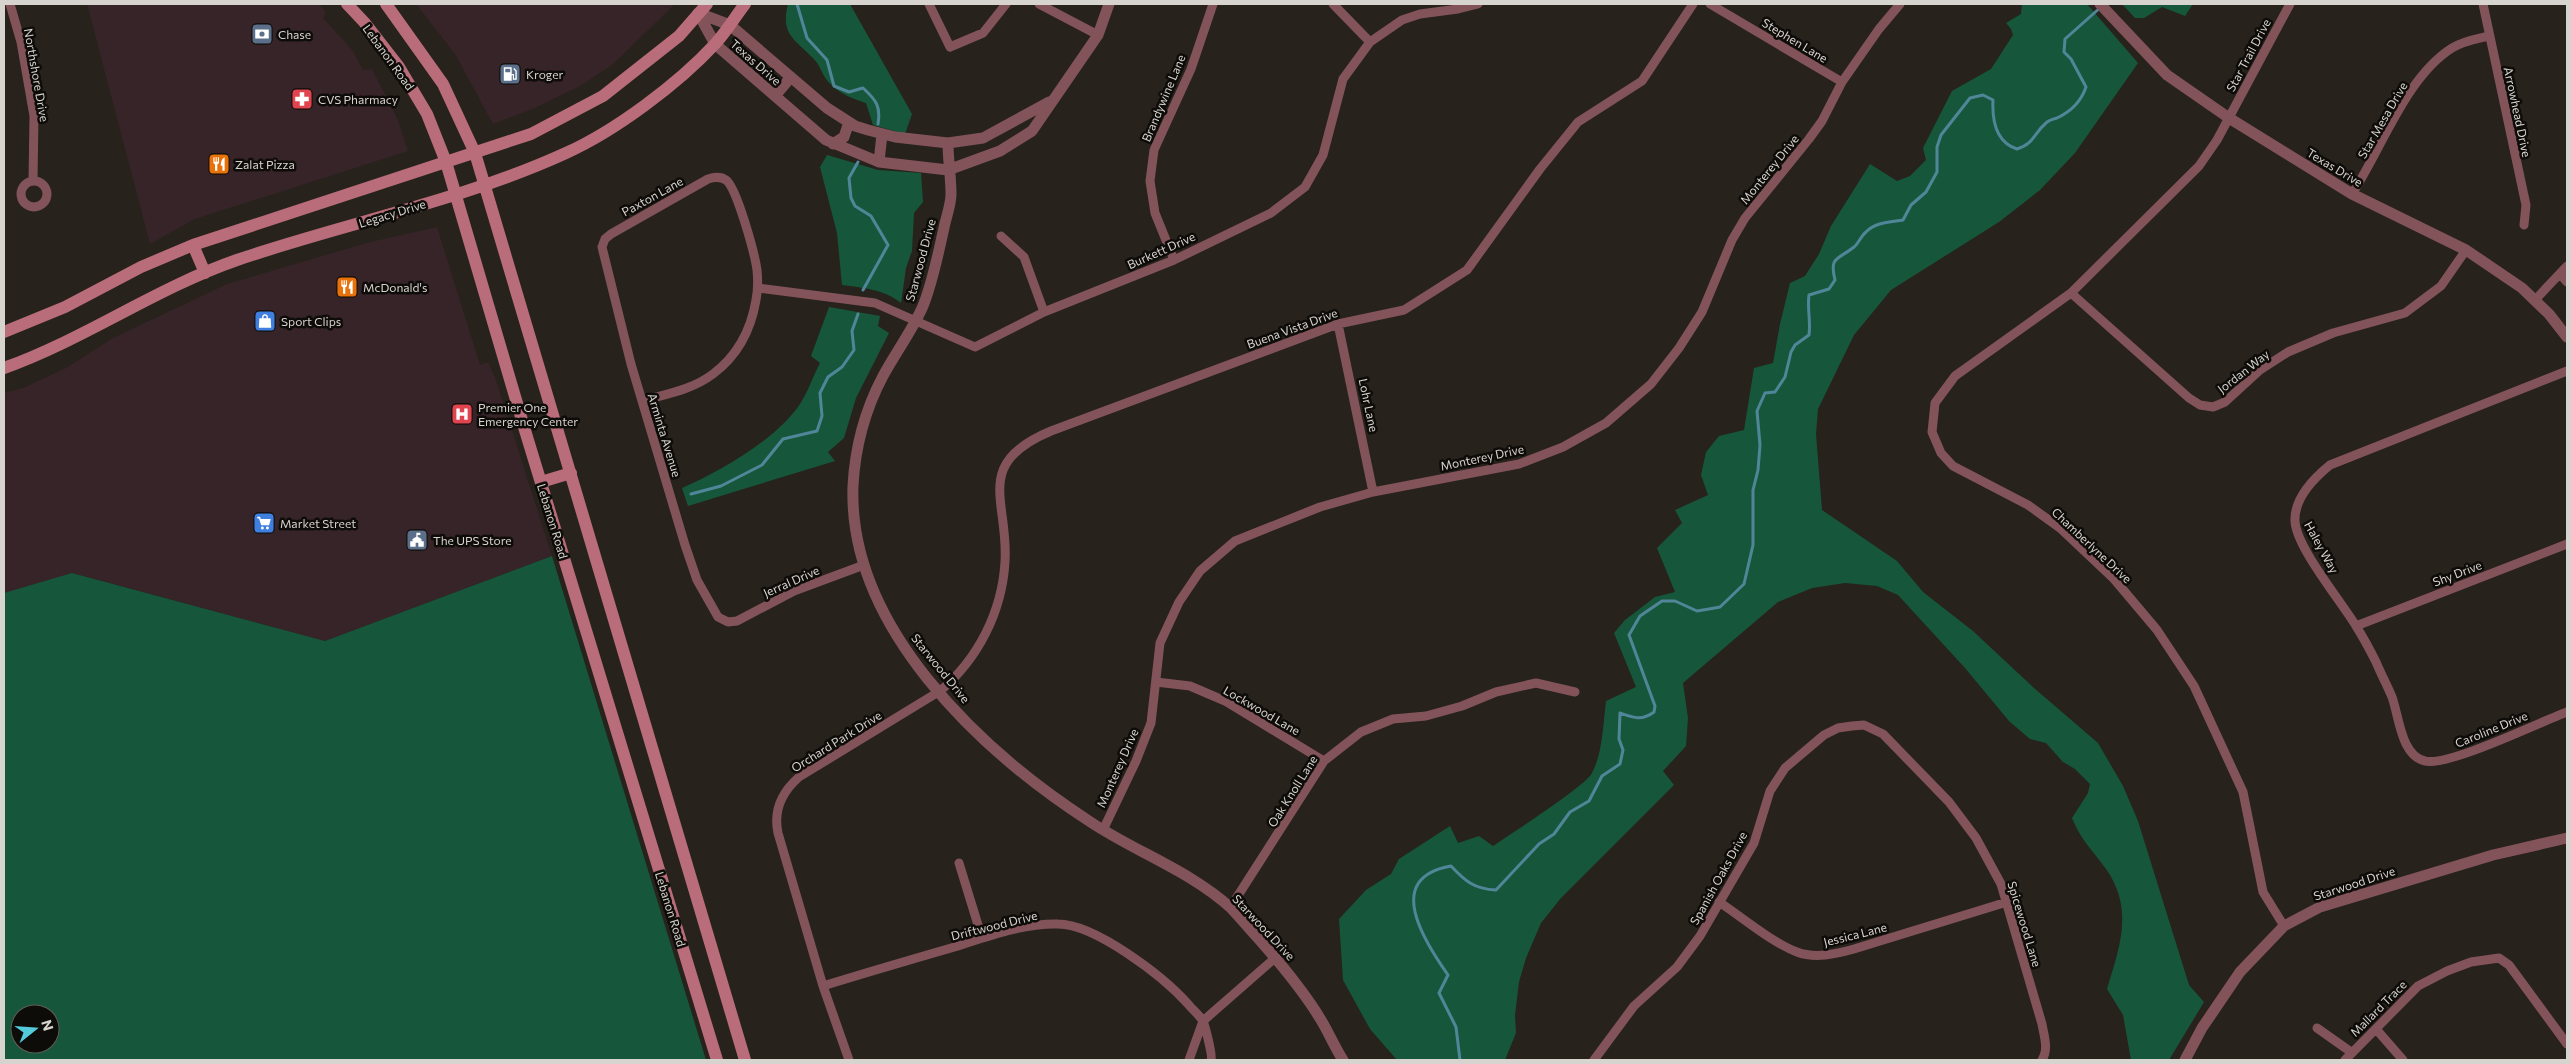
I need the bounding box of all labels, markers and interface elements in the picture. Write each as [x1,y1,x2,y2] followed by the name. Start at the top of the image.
[1760,15,1830,65] street label: Stephen Lane
[2223,16,2273,94] street label: Star Trail Drive
[360,21,418,93] street label: Lebanon Road
[250,22,274,46] bank icon: Chase
[22,27,52,123] street label: Northshore Drive
[278,27,311,41] place label: Chase
[728,36,784,88] street label: Texas Drive
[1138,52,1188,144] street label: Brandywine Lane
[498,62,522,86] fuel station icon: Kroger
[2502,66,2534,158] street label: Arrowhead Drive
[526,67,564,81] place label: Kroger
[2354,79,2410,161] street label: Star Mesa Drive
[290,87,314,111] pharmacy icon: CVS Pharmacy
[318,92,398,106] place label: CVS Pharmacy
[1737,132,1801,206] street label: Monterey Drive
[2305,145,2365,189] street label: Texas Drive
[207,152,231,176] restaurant icon: Zalat Pizza
[235,157,295,171] place label: Zalat Pizza
[619,173,685,219] street label: Paxton Lane
[357,196,427,230] street label: Legacy Drive
[902,217,938,303] street label: Starwood Drive
[1125,229,1197,271] street label: Burkett Drive
[335,275,359,299] restaurant icon: McDonald's
[363,280,427,294] place label: McDonald's
[1245,305,1339,351] street label: Buena Vista Drive
[253,309,277,333] shop icon: Sport Clips
[281,314,341,328] place label: Sport Clips
[2214,347,2272,396] street label: Jordan Way
[1357,377,1381,433] street label: Lohr Lane
[646,391,684,479] street label: Arminta Avenue
[478,400,578,428] place label: Premier One Emergency Center
[450,402,474,426] hospital icon: Premier One Emergency Center
[1439,441,1525,473] street label: Monterey Drive
[535,482,571,560] street label: Lebanon Road
[2049,504,2135,586] street label: Chamberlyne Drive
[252,511,276,535] supermarket icon: Market Street
[280,516,356,530] place label: Market Street
[2302,519,2342,575] street label: Haley Way
[405,528,429,552] public building icon: The UPS Store
[433,533,512,547] place label: The UPS Store
[2431,557,2483,589] street label: Shy Drive
[761,562,822,600] street label: Jerral Drive
[909,631,973,705] street label: Starwood Drive
[1221,682,1303,738] street label: Lockwood Lane
[788,708,884,774] street label: Orchard Park Drive
[2453,708,2529,750] street label: Caroline Drive
[1093,726,1141,810] street label: Monterey Drive
[1264,753,1320,829] street label: Oak Knoll Lane
[1687,829,1749,927] street label: Spanish Oaks Drive
[2311,863,2397,903] street label: Starwood Drive
[653,870,689,948] street label: Lebanon Road
[2005,880,2045,968] street label: Spicewood Lane
[1230,891,1298,963] street label: Starwood Drive
[949,908,1039,942] street label: Driftwood Drive
[1822,919,1888,950] street label: Jessica Lane
[2347,977,2409,1039] street label: Mallard Trace
[10,1004,60,1054] north arrow
[38,1018,58,1033] text: N

